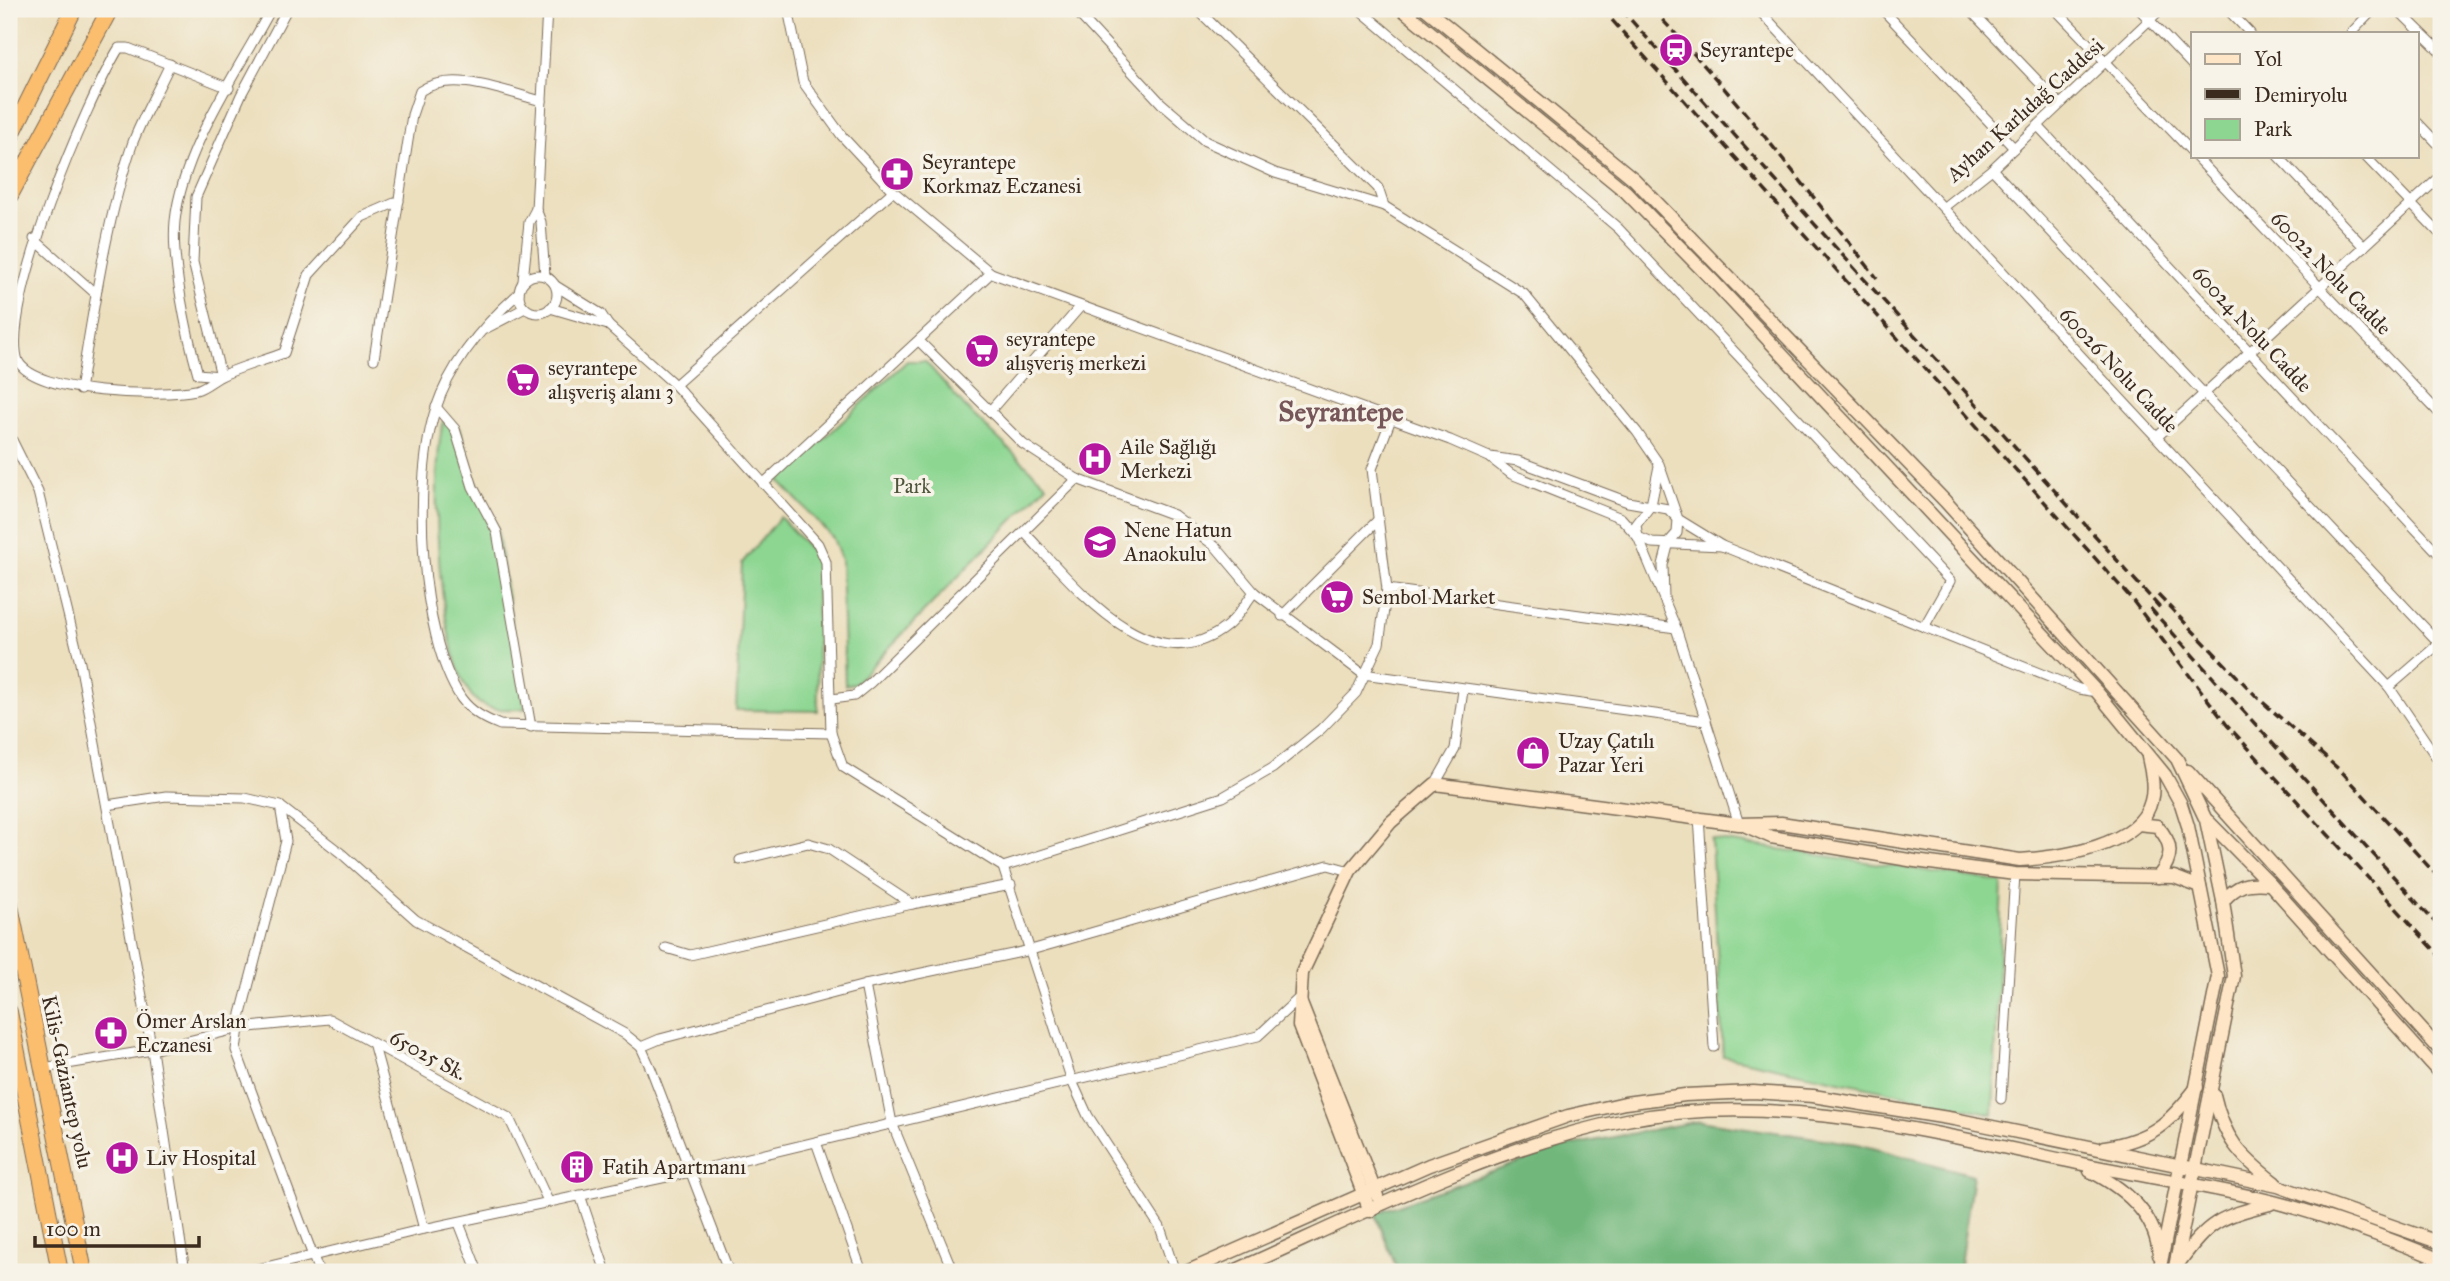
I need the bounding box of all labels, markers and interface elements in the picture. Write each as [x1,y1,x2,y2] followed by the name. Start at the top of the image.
[1657,31,1695,69] station icon: Seyrantepe
[1940,32,2109,188] street label: Ayhan Karlıdağ Caddesi
[2191,32,2418,158] legend
[1700,37,1794,63] place label: Seyrantepe
[2254,46,2283,72] text: Yol
[2254,82,2348,108] text: Demiryolu
[2254,116,2292,142] text: Park
[922,149,1082,199] place label: Seyrantepe Korkmaz Eczanesi
[878,155,916,193] pharmacy icon: Seyrantepe Korkmaz Eczanesi
[2265,205,2397,341] street label: 60022 Nolu Cadde
[2187,260,2318,398] street label: 60024 Nolu Cadde
[2054,301,2184,439] street label: 60026 Nolu Cadde
[1006,326,1146,376] place label: seyrantepe alışveriş merkezi
[963,332,1001,370] supermarket icon: seyrantepe alışveriş merkezi
[548,355,674,405] place label: seyrantepe alışveriş alanı 3
[504,361,542,399] supermarket icon: seyrantepe alışveriş alanı 3
[1278,394,1404,429] district label: Seyrantepe
[1119,434,1217,484] place label: Aile Sağlığı Merkezi
[1076,440,1114,478] hospital icon: Aile Sağlığı Merkezi
[893,473,931,499] park label: Park
[1123,517,1232,567] place label: Nene Hatun Anaokulu
[1081,523,1119,561] school or university icon: Nene Hatun Anaokulu
[1318,578,1356,616] supermarket icon: Sembol Market
[1362,584,1496,610] place label: Sembol Market
[1558,728,1655,778] place label: Uzay Çatılı Pazar Yeri
[1514,734,1552,772] shop icon: Uzay Çatılı Pazar Yeri
[36,993,98,1171] street label: Kilis-Gaziantep yolu
[136,1008,246,1058] place label: Ömer Arslan Eczanesi
[92,1014,130,1052] pharmacy icon: Ömer Arslan Eczanesi
[385,1024,471,1086] street label: 65025 Sk.
[103,1139,141,1177] hospital icon: Liv Hospital
[146,1145,257,1171] place label: Liv Hospital
[558,1148,596,1186] building icon: Fatih Apartmanı
[602,1154,746,1180] place label: Fatih Apartmanı
[35,1204,200,1248] scale bar
[46,1216,101,1242] text: 100 m

